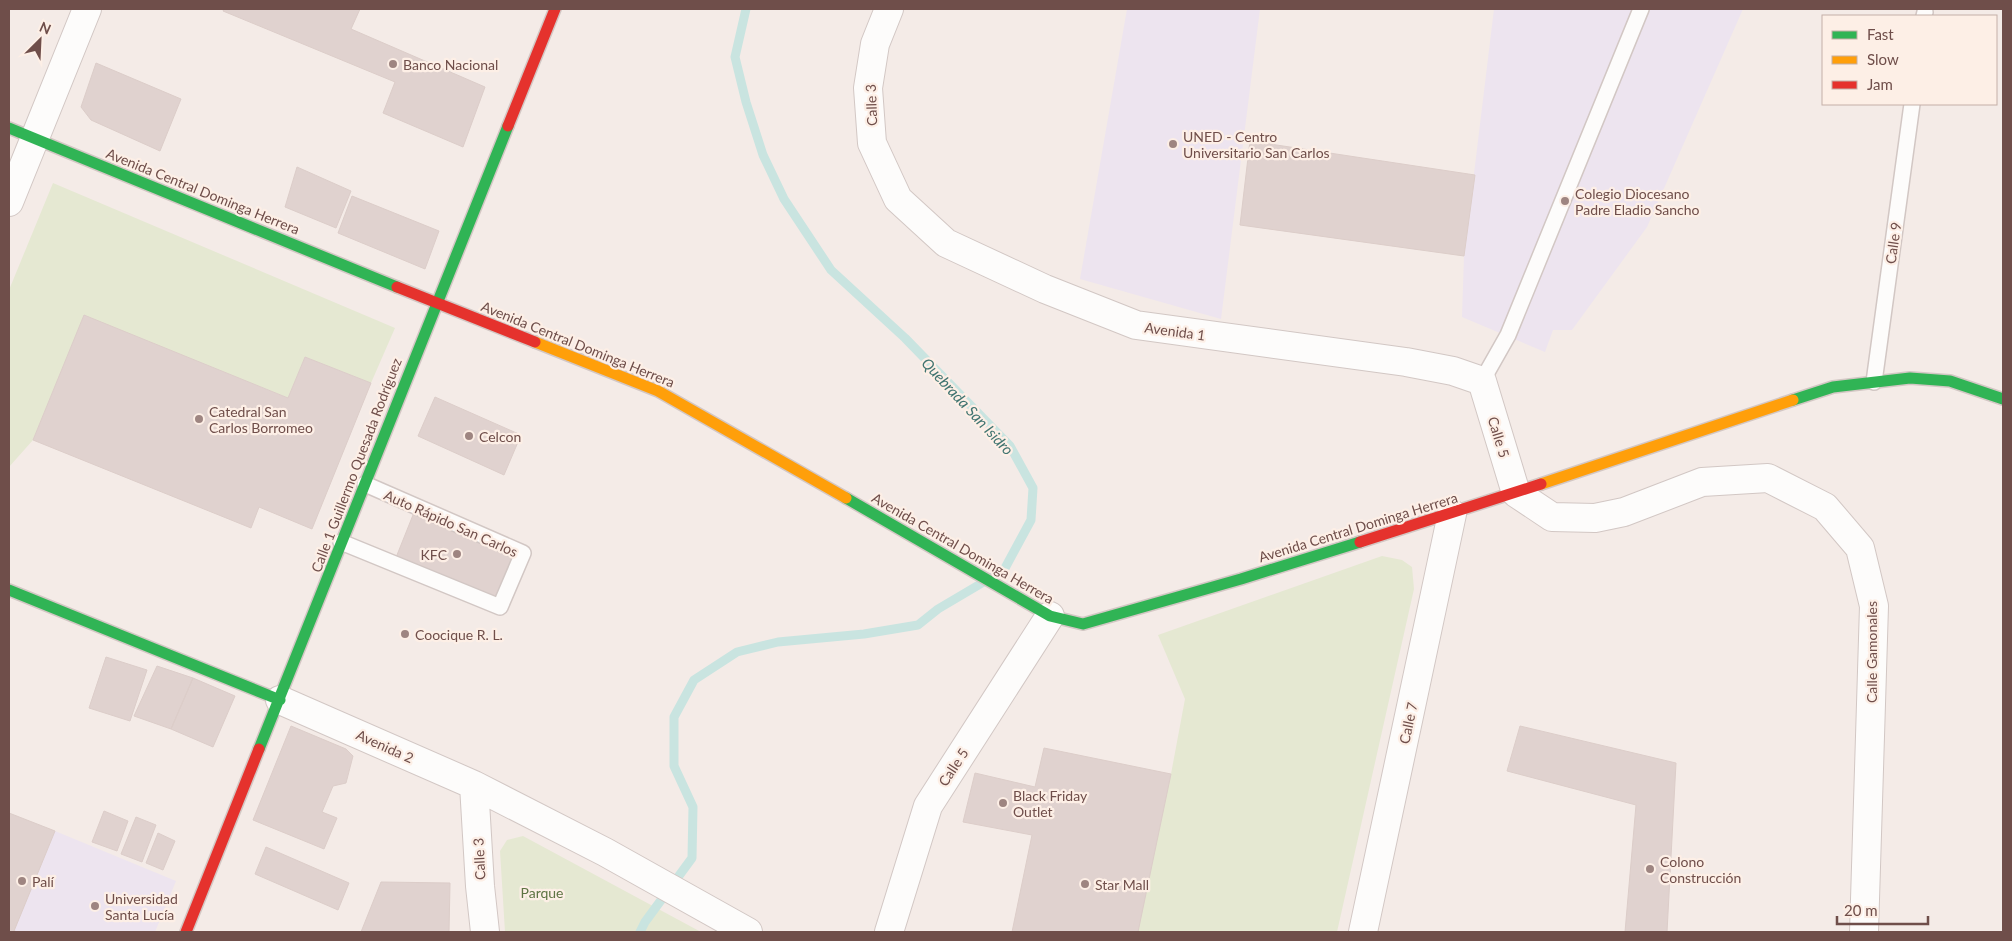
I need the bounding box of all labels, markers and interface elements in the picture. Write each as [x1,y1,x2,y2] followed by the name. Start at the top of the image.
[15,15,65,65] north arrow
[1822,15,1997,105] legend
[37,18,54,38] text: N
[1867,25,1894,43] text: Fast
[1867,50,1899,68] text: Slow
[403,56,498,73] place label: Banco Nacional
[387,58,399,70] marker: Banco Nacional
[1867,75,1893,93] text: Jam
[862,84,880,126] street label: Calle 3
[1183,128,1330,161] place label: UNED - Centro Universitario San Carlos
[1167,138,1179,150] marker: UNED - Centro Universitario San Carlos
[104,144,302,238] street label: Avenida Central Dominga Herrera
[1575,185,1700,218] place label: Colegio Diocesano Padre Eladio Sancho
[1559,195,1571,207] marker: Colegio Diocesano Padre Eladio Sancho
[1882,221,1904,265] street label: Calle 9
[479,297,677,391] street label: Avenida Central Dominga Herrera
[1144,318,1206,344] street label: Avenida 1
[918,354,1018,458] water label: Quebrada San Isidro
[307,355,405,575] street label: Calle 1 Guillermo Quesada Rodríguez
[209,403,313,436] place label: Catedral San Carlos Borromeo
[193,413,205,425] marker: Catedral San Carlos Borromeo
[1485,414,1513,460] street label: Calle 5
[479,428,521,445] place label: Celcon
[463,430,475,442] marker: Celcon
[382,486,520,560] street label: Auto Rápido San Carlos
[869,489,1057,607] street label: Avenida Central Dominga Herrera
[1256,489,1460,565] street label: Avenida Central Dominga Herrera
[421,546,448,563] place label: KFC
[451,548,463,560] marker: KFC
[1863,601,1880,703] street label: Calle Gamonales
[415,626,503,643] place label: Coocique R. L.
[399,628,411,640] marker: Coocique R. L.
[1395,701,1421,745] street label: Calle 7
[354,726,416,766] street label: Avenida 2
[934,745,972,789] street label: Calle 5
[1013,787,1088,820] place label: Black Friday Outlet
[997,797,1009,809] marker: Black Friday Outlet
[469,838,489,880] street label: Calle 3
[1660,853,1741,886] place label: Colono Construcción
[1644,863,1656,875] marker: Colono Construcción
[32,873,54,890] place label: Palí
[16,875,28,887] marker: Palí
[1095,876,1149,893] place label: Star Mall
[1079,878,1091,890] marker: Star Mall
[520,884,564,901] park label: Parque
[105,890,178,923] place label: Universidad Santa Lucía
[1837,894,1928,926] scale bar
[89,900,101,912] marker: Universidad Santa Lucía
[1844,901,1878,919] text: 20 m

